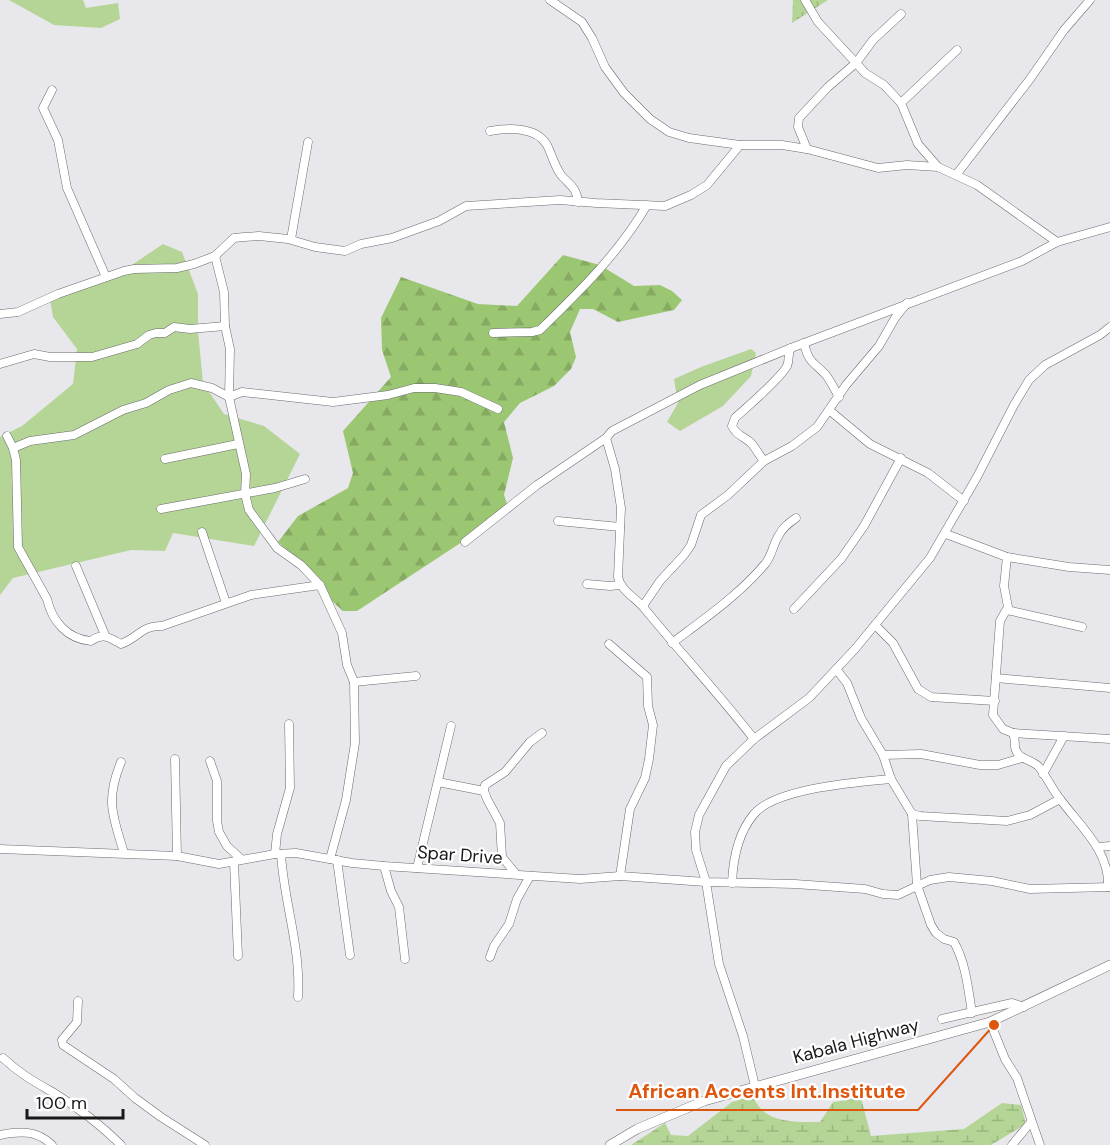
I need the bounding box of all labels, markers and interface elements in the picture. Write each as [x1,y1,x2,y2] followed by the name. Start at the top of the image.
[416,840,504,870] street label: Spar Drive
[790,1013,922,1069] street label: Kabala Highway
[616,1072,918,1110] callout: African Accents Int.Institute
[628,1078,906,1104] text: African Accents Int.Institute
[27,1082,123,1120] scale bar
[36,1091,87,1115] text: 100 m

